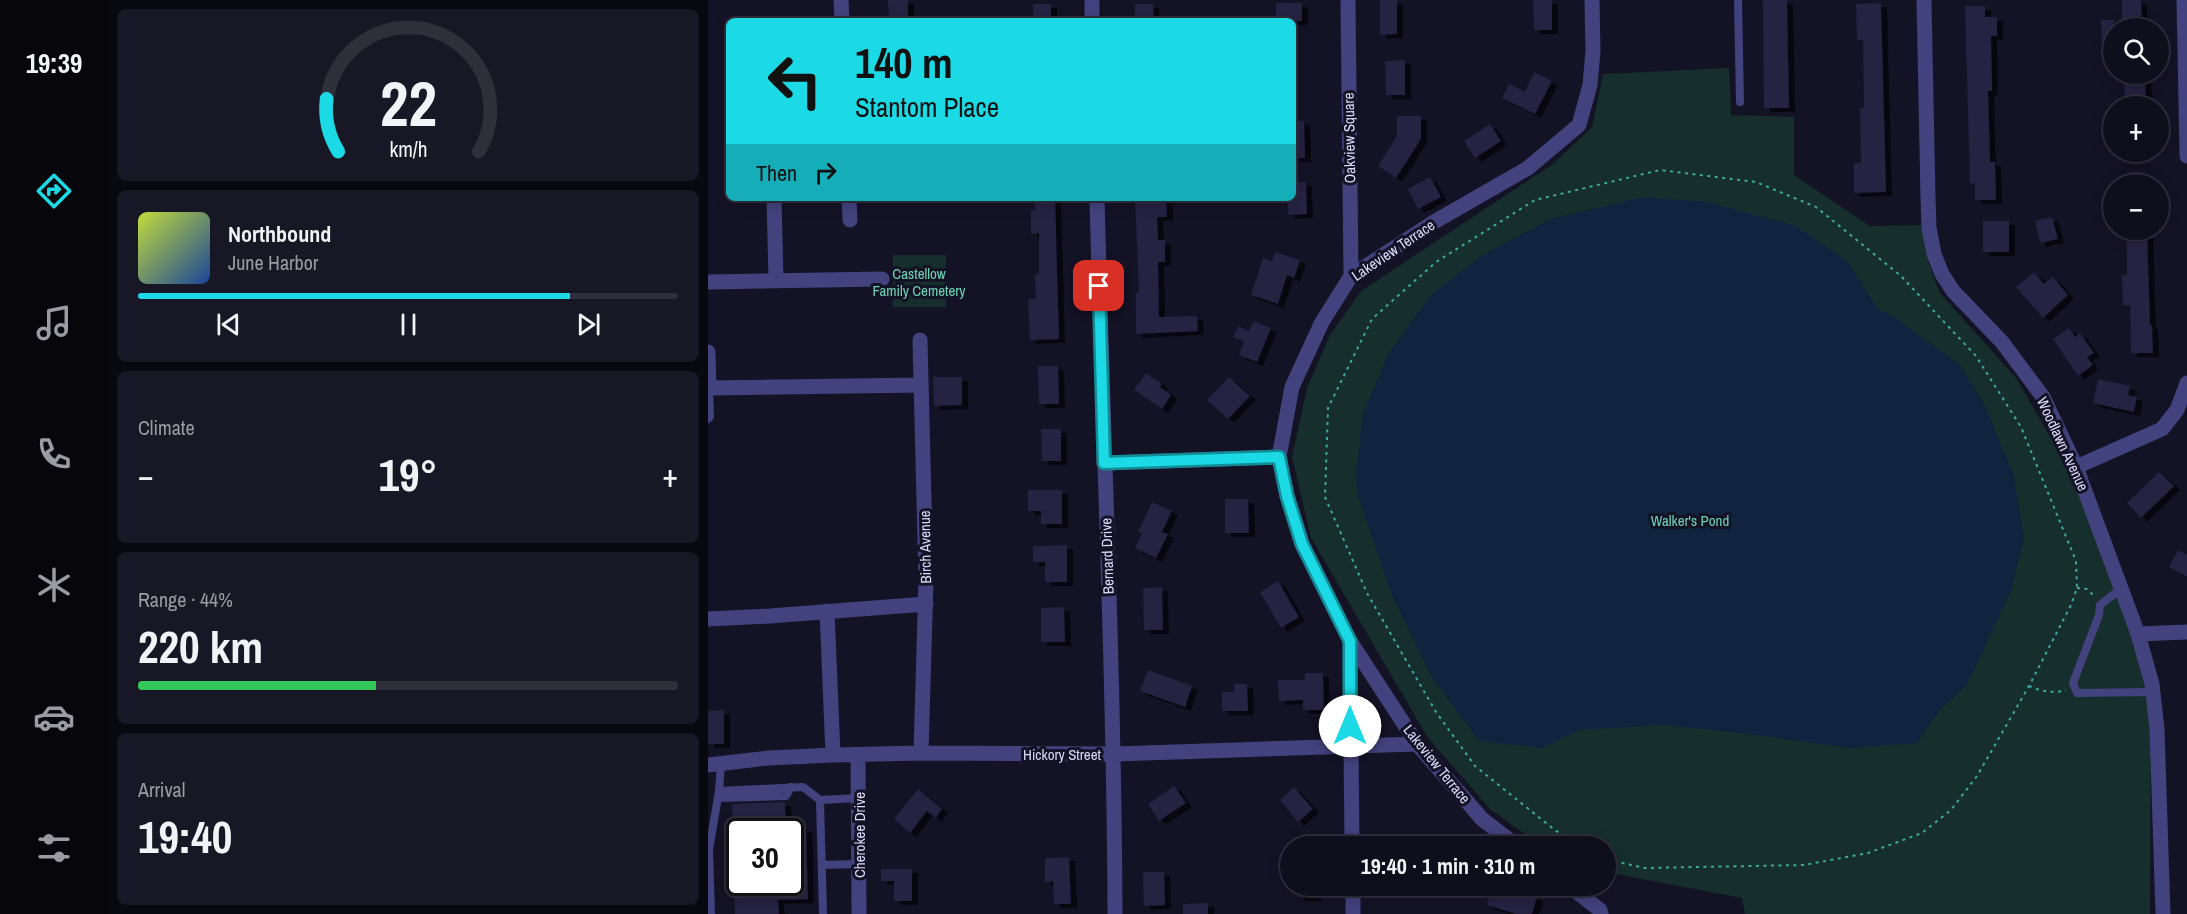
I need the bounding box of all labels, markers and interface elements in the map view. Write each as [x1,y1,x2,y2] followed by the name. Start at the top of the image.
[2103,18,2169,240] map controls
[2103,18,2169,84] button: search
[855,35,953,91] text: 140 m
[756,42,834,120] icon: left
[26,45,82,81] text: 19:39
[380,61,436,145] text: 22
[855,89,999,125] text: Stantom Place
[1338,92,1360,184] street label: Oakview Square
[2103,96,2169,162] button: +
[389,135,427,164] text: km/h
[809,156,842,189] icon: right
[756,158,797,188] text: Then
[33,170,75,212] icon: directions
[2103,174,2169,240] button: −
[1347,214,1439,286] street label: Lakeview Terrace
[228,219,331,249] text: Northbound
[228,249,318,276] text: June Harbor
[1073,260,1124,311] pin
[872,263,966,301] park label: Castellow Family Cemetery
[1082,269,1115,302] icon: arrive
[33,302,75,344] icon: music
[212,308,245,341] icon: previous
[392,308,425,341] icon: pause
[572,308,605,341] icon: next
[2032,394,2094,495] street label: Woodlawn Avenue
[138,414,195,441] text: Climate
[33,433,75,475] icon: phone
[378,444,438,505] text: 19°
[138,453,154,497] text: −
[662,453,678,497] text: +
[914,510,936,584] street label: Birch Avenue
[1651,510,1729,531] park label: Walker's Pond
[1095,517,1119,595] street label: Bernard Drive
[33,564,75,606] icon: climate
[138,586,233,613] text: Range · 44%
[138,616,263,677] text: 220 km
[1318,694,1382,758] position arrow
[33,696,75,738] icon: car
[1399,720,1476,808] street label: Lakeview Terrace
[1023,744,1102,765] street label: Hickory Street
[138,776,185,803] text: Arrival
[849,792,870,878] street label: Cherokee Drive
[138,806,232,867] text: 19:40
[726,818,804,896] speed limit sign: 30
[33,827,75,869] icon: filters
[1361,851,1535,881] text: 19:40 · 1 min · 310 m

